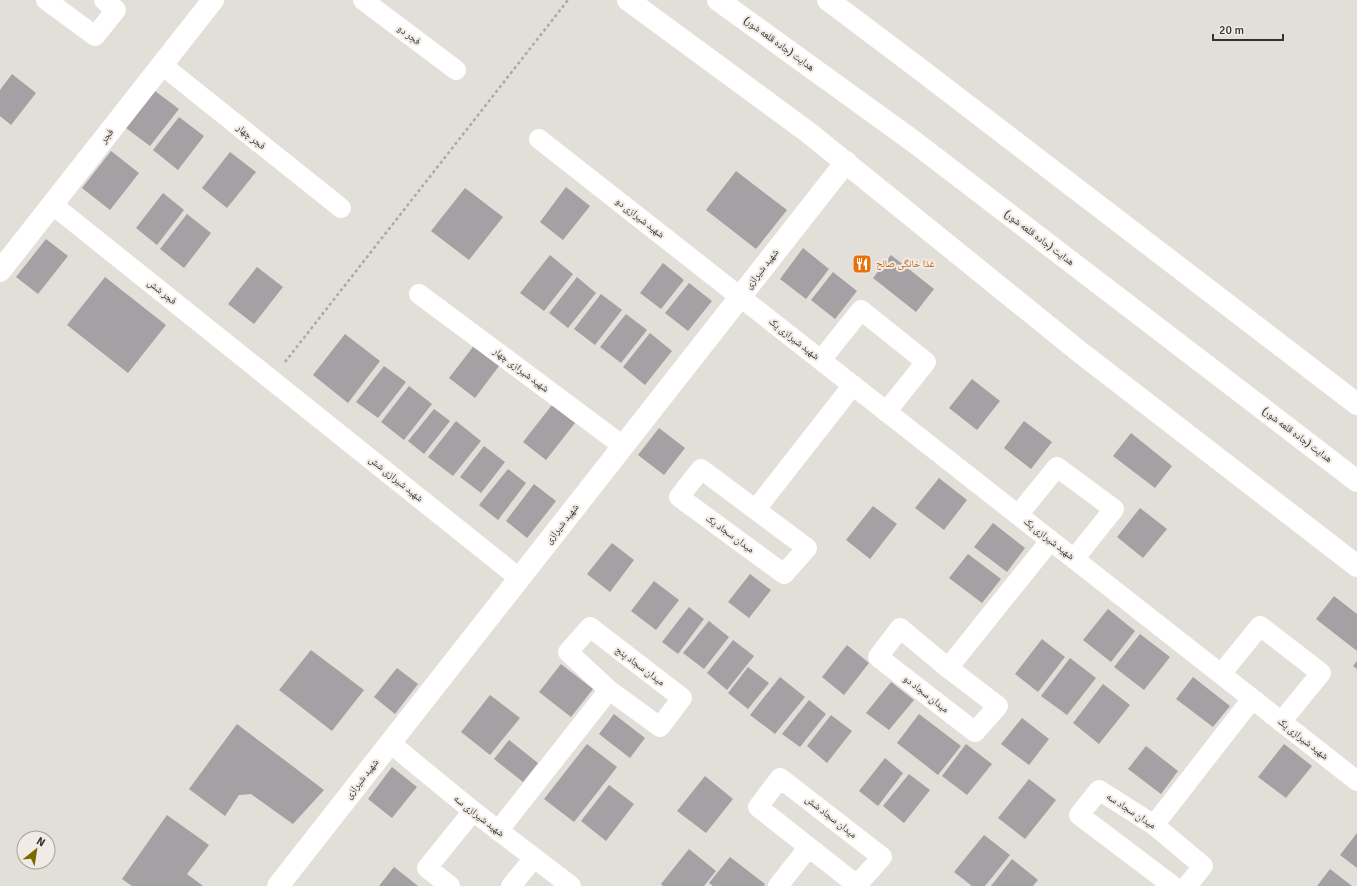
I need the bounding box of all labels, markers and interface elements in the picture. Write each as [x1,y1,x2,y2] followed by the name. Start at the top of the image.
[741,14,817,74] street label: هدایت (جاده قلعه شور)
[1213,16,1283,42] scale bar
[395,22,423,48] street label: فجر دو
[1219,23,1244,38] text: 20 m
[233,121,268,152] street label: فجر چهار
[97,126,116,146] street label: فجر
[613,195,667,241] street label: شهید شیرازی دو
[1002,208,1076,268] street label: هدایت (جاده قلعه شور)
[743,246,782,291] street label: شهید شیرازی
[851,253,873,275] restaurant icon: غذا خانگی صالح
[876,258,935,270] place label: غذا خانگی صالح
[145,277,179,307] street label: فجر شش
[766,316,822,363] street label: شهید شیرازی یک
[490,345,551,395] street label: شهید شیرازی چهار
[1260,405,1334,465] street label: هدایت (جاده قلعه شور)
[366,453,426,505] street label: شهید شیرازی شش
[543,501,582,546] street label: شهید شیرازی
[704,512,757,556] street label: میدان سجاد یک
[1021,516,1077,563] street label: شهید شیرازی یک
[613,644,667,689] street label: میدان سجاد پنج
[901,673,951,716] street label: میدان سجاد دو
[1275,716,1331,763] street label: شهید شیرازی یک
[343,756,382,801] street label: شهید شیرازی
[1104,791,1158,832] street label: میدان سجاد سه
[451,793,507,840] street label: شهید شیرازی سه
[803,793,860,841] street label: میدان سجاد شش
[16,830,56,870] north arrow
[34,834,47,849] text: N

